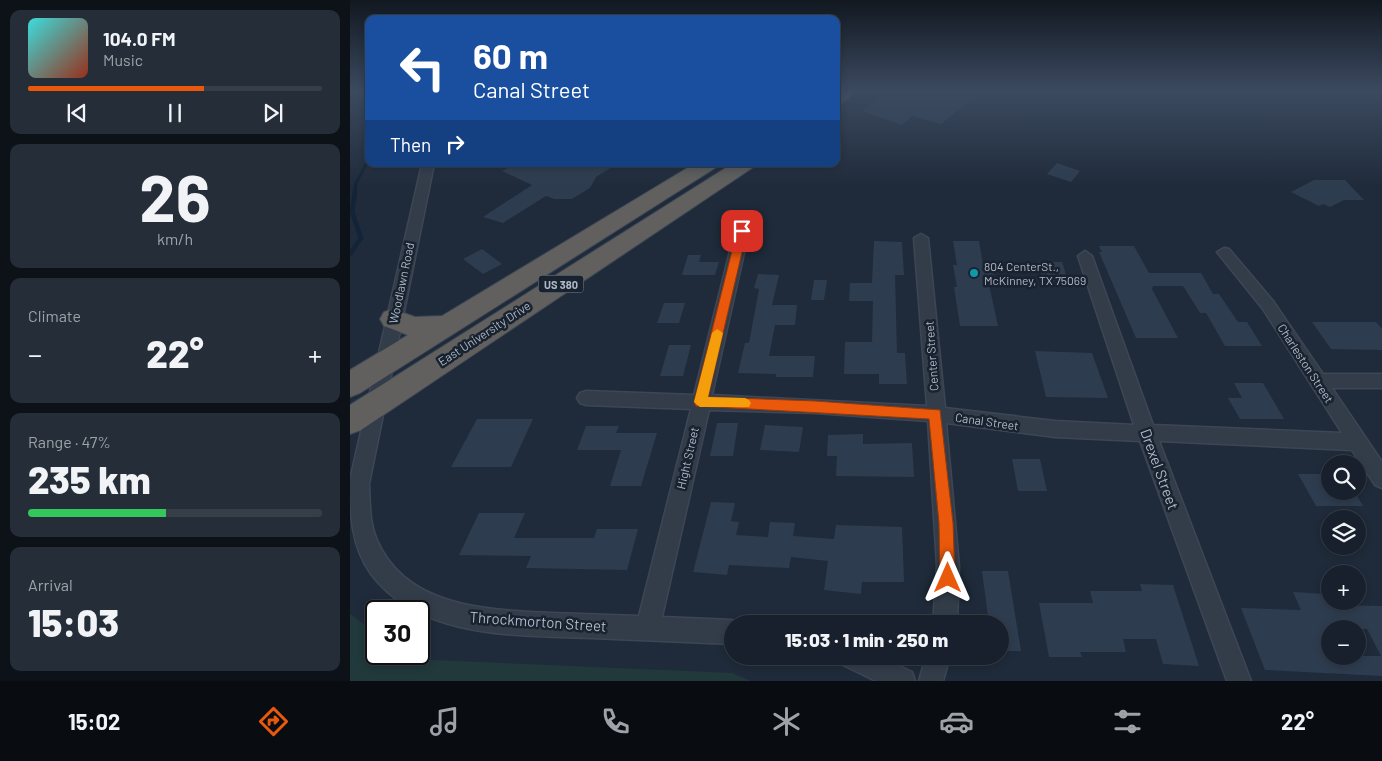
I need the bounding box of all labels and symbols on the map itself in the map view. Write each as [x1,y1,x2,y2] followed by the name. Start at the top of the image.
[721,210,763,252] pin
[386,241,416,325] street label: Woodlawn Road
[984,259,1086,287] place label: 804 CenterSt., McKinney, TX 75069
[968,267,980,279] marker: 804 CenterSt., McKinney, TX 75069
[538,276,584,292] road number: US 380
[435,298,533,368] street label: East University Drive
[922,320,940,392] street label: Center Street
[1275,321,1337,405] street label: Charleston Street
[954,410,1020,432] street label: Canal Street
[673,426,701,490] street label: Hight Street
[1137,426,1183,512] street label: Drexel Street
[921,551,973,603] position arrow
[365,600,430,665] speed limit sign: 30
[469,607,607,635] street label: Throckmorton Street

